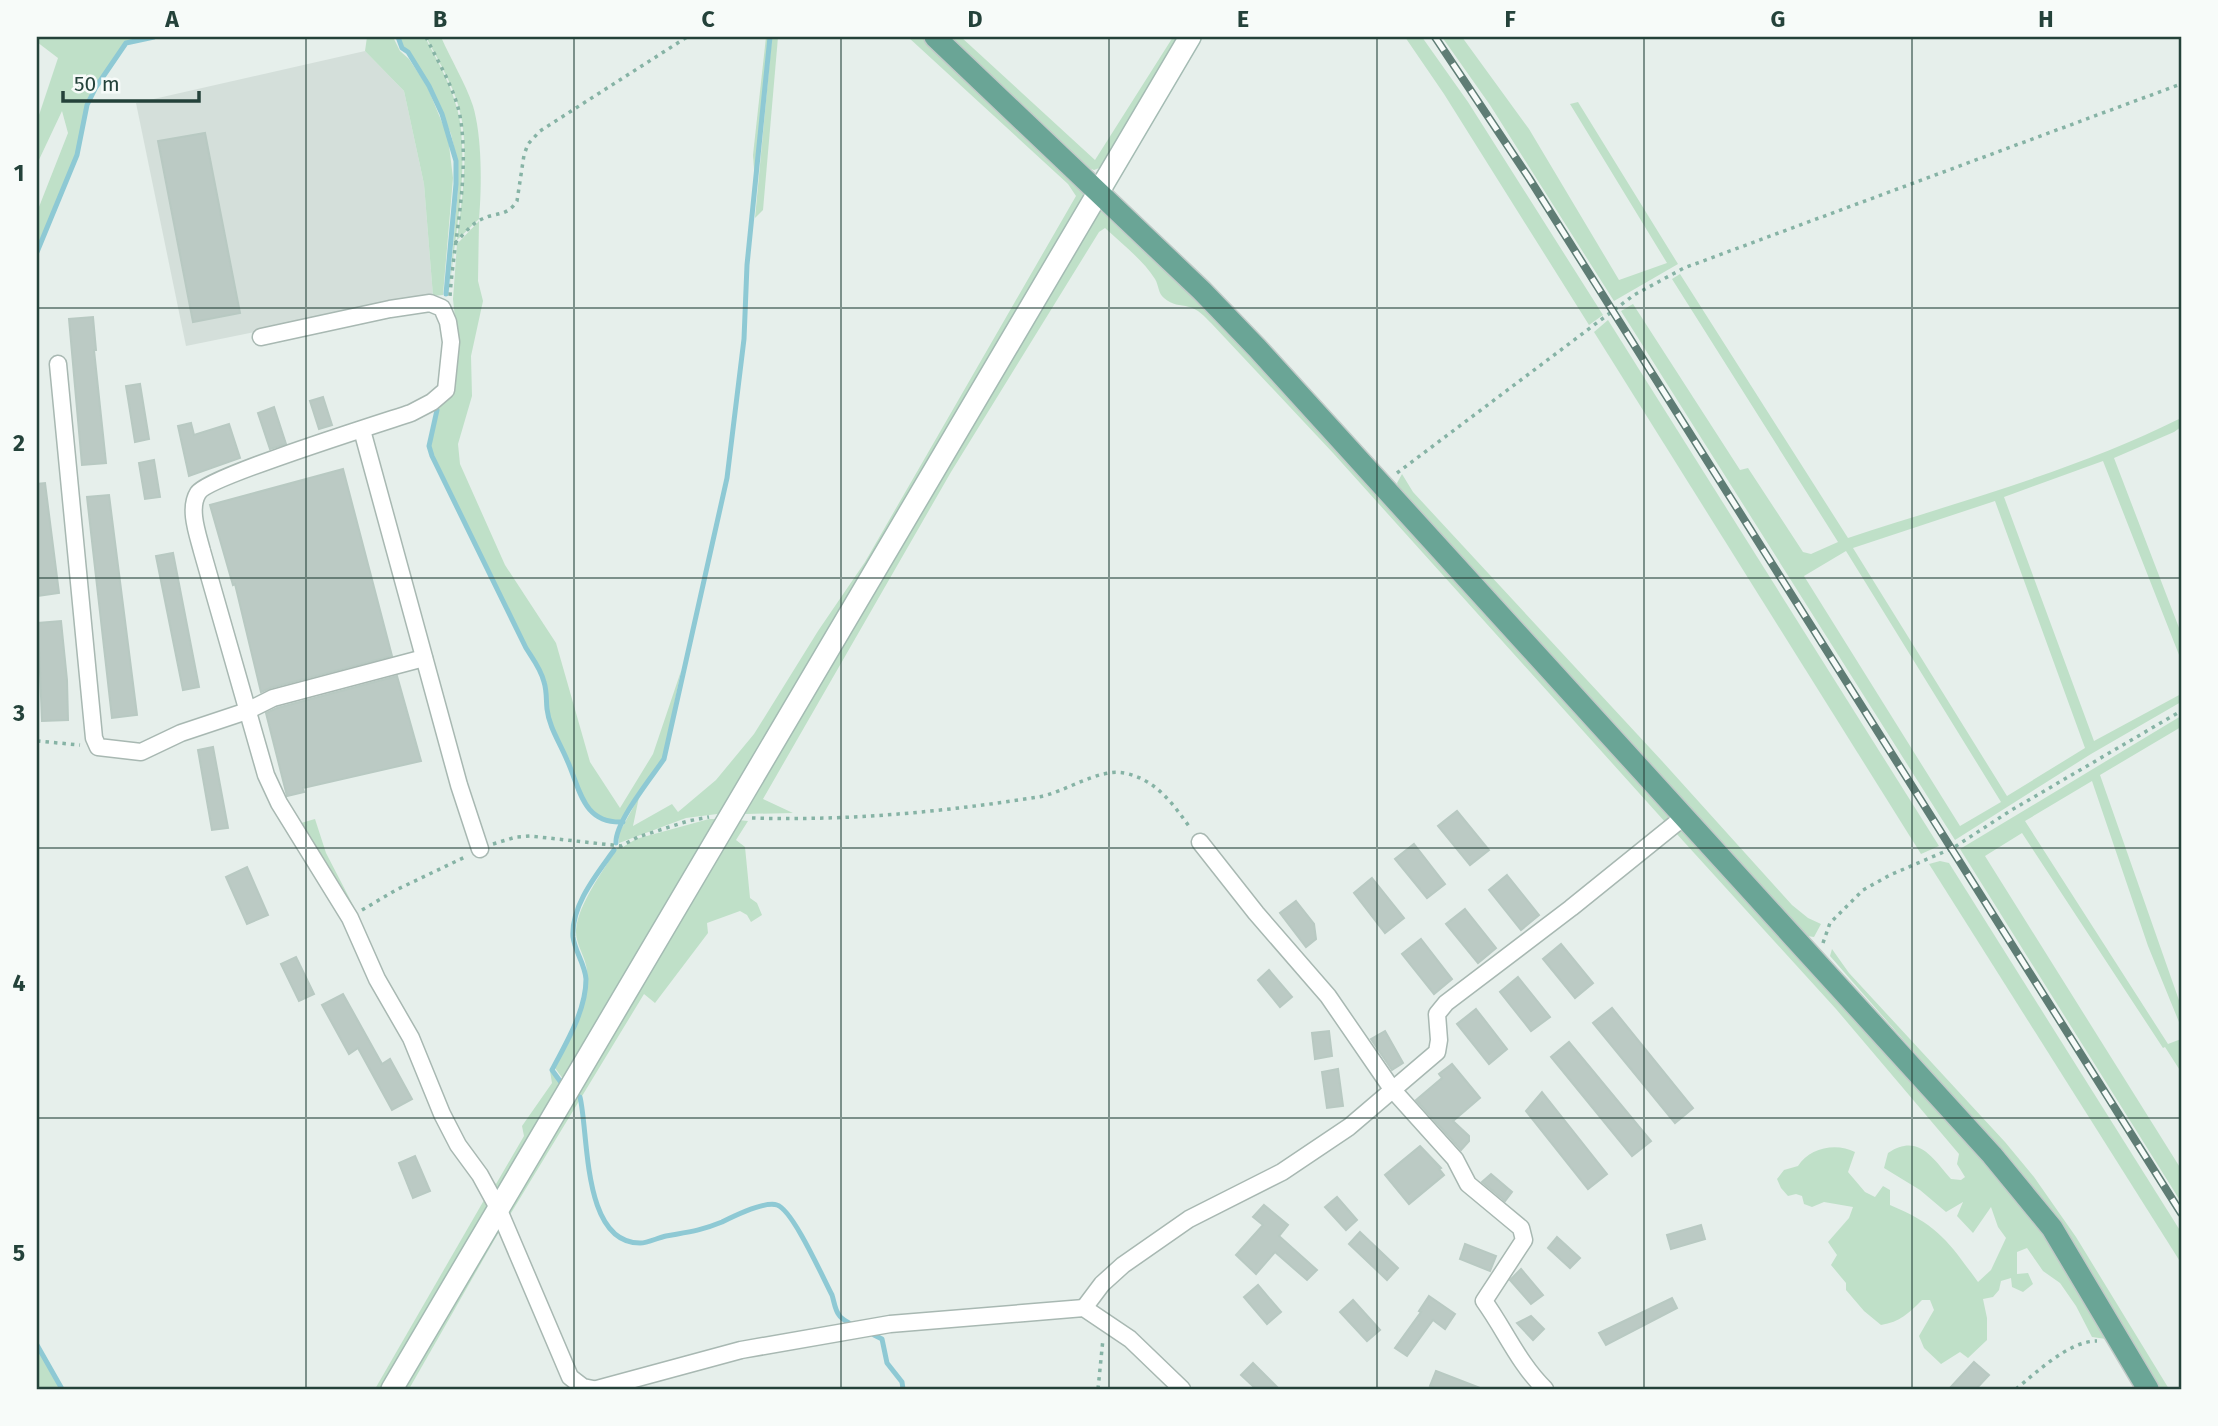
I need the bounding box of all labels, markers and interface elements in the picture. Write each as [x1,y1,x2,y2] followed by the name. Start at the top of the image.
[164,5,179,33] text: A
[433,5,447,33] text: B
[701,5,715,33] text: C
[968,5,983,33] text: D
[1237,5,1249,33] text: E
[1504,5,1516,33] text: F
[1771,5,1785,33] text: G
[2038,5,2054,33] text: H
[63,60,200,104] scale bar
[74,71,120,97] text: 50 m
[14,159,24,187] text: 1
[13,429,25,457] text: 2
[12,699,25,727] text: 3
[13,969,26,997] text: 4
[13,1239,25,1267] text: 5

